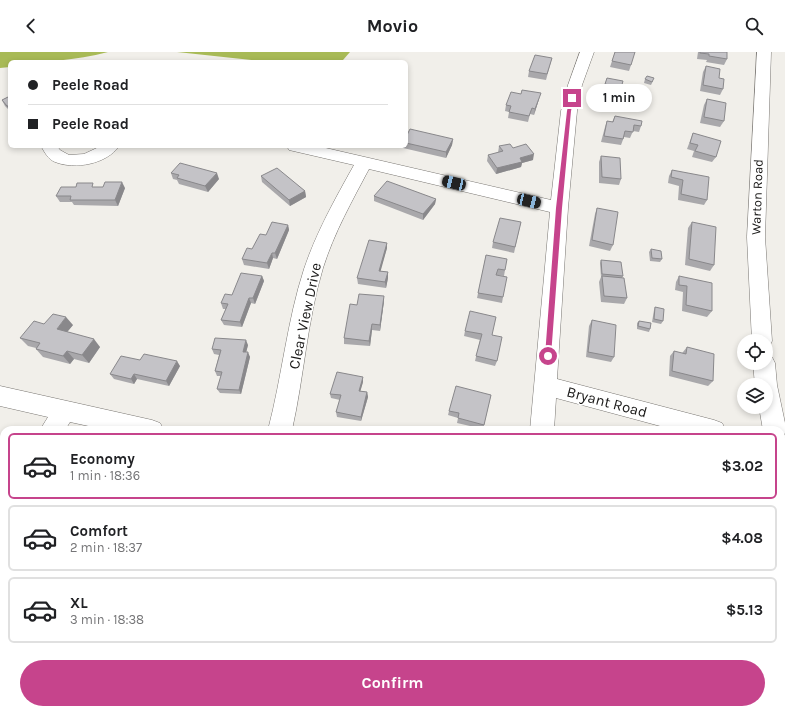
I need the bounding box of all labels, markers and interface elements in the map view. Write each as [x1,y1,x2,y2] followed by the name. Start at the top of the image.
[20,15,42,37] icon: back
[367,15,418,37] text: Movio
[743,15,765,37] icon: search
[52,76,129,94] text: Peele Road
[586,84,652,112] callout: 1 min
[563,89,581,107] route end
[603,90,635,105] text: 1 min
[52,115,129,133] text: Peele Road
[748,159,766,235] street label: Warton Road
[441,174,467,192] car
[516,192,542,210] car
[285,261,325,371] street label: Clear View Drive
[737,334,773,414] map controls
[737,334,773,370] button: locate
[539,347,557,365] route start
[737,378,773,414] button: layers
[565,383,649,421] street label: Bryant Road
[22,448,58,484] icon: car
[70,450,135,468] text: Economy
[722,457,763,475] text: $3.02
[70,468,140,483] text: 1 min · 18:36
[22,520,58,556] icon: car
[70,522,128,540] text: Comfort
[721,529,763,547] text: $4.08
[70,540,142,555] text: 2 min · 18:37
[22,592,58,628] icon: car
[70,594,88,612] text: XL
[726,601,763,619] text: $5.13
[70,612,144,627] text: 3 min · 18:38
[20,660,765,706] button: Confirm

